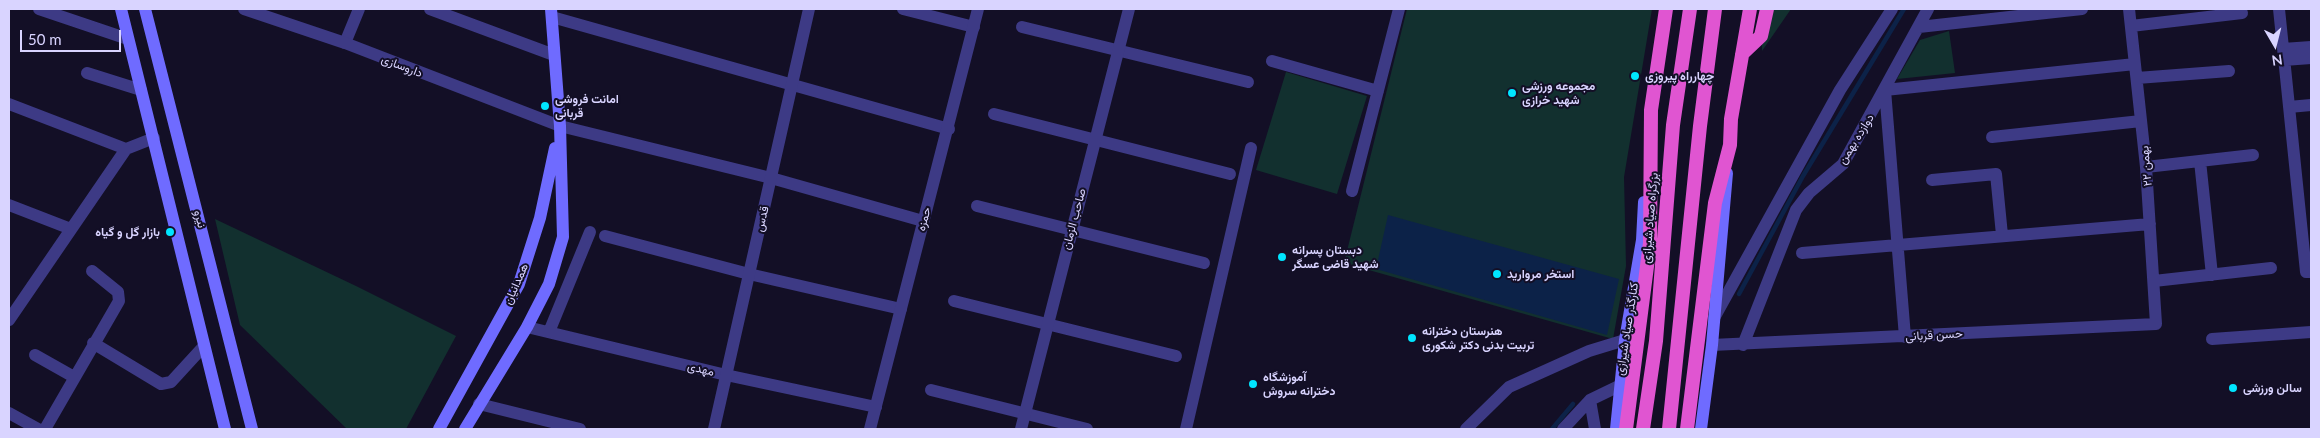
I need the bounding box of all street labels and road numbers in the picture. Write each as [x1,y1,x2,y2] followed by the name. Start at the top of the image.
[379,52,425,80] street label: داروسازی
[1835,111,1877,167] street label: دوازده بهمن
[2137,145,2155,187] street label: ۲۲ بهمن
[1639,172,1661,264] street label: بزرگراه صیاد شیرازی
[1059,187,1089,251] street label: صاحب الزمان
[752,205,772,233] street label: قدس
[914,205,934,233] street label: حمزه
[191,209,209,229] street label: نیرو
[501,261,531,307] street label: همدانیان
[1613,281,1641,377] street label: کنارگذر صیاد شیرازی
[1905,326,1963,344] street label: حسن قربانی
[686,359,716,379] street label: مهدی

